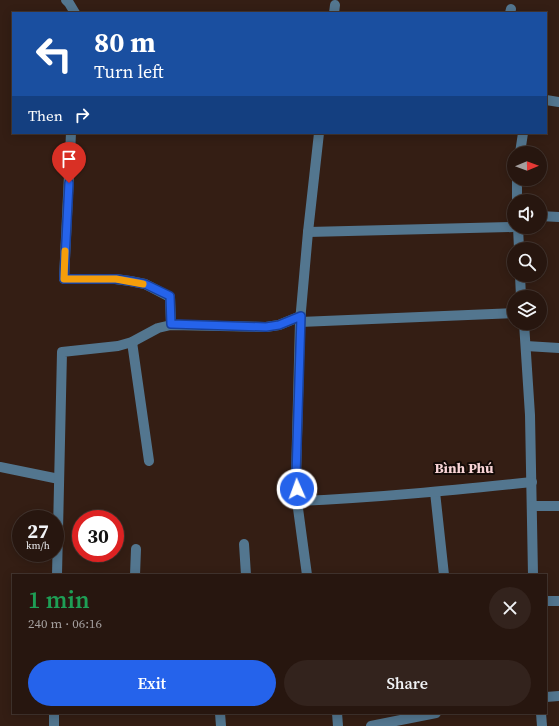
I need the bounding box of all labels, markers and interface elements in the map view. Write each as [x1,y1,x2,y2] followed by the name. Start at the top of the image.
[94,23,156,61] text: 80 m
[28,28,80,80] icon: left
[94,59,164,84] text: Turn left
[71,104,93,126] icon: right
[28,105,63,126] text: Then
[52,142,86,183] pin
[507,146,547,186] north arrow
[507,146,547,330] map controls
[58,148,80,170] icon: arrive
[507,194,547,234] button: sound
[507,242,547,282] button: search
[507,290,547,330] button: layers
[434,458,494,478] district label: Bình Phú
[276,468,318,510] position arrow
[72,510,124,562] speed limit sign: 30
[27,517,49,545] text: 27
[26,539,50,552] text: km/h
[28,583,90,616] text: 1 min
[489,587,531,629] button: close
[28,615,102,632] text: 240 m · 06:16
[28,660,276,706] button: Exit
[284,660,531,706] button: Share

